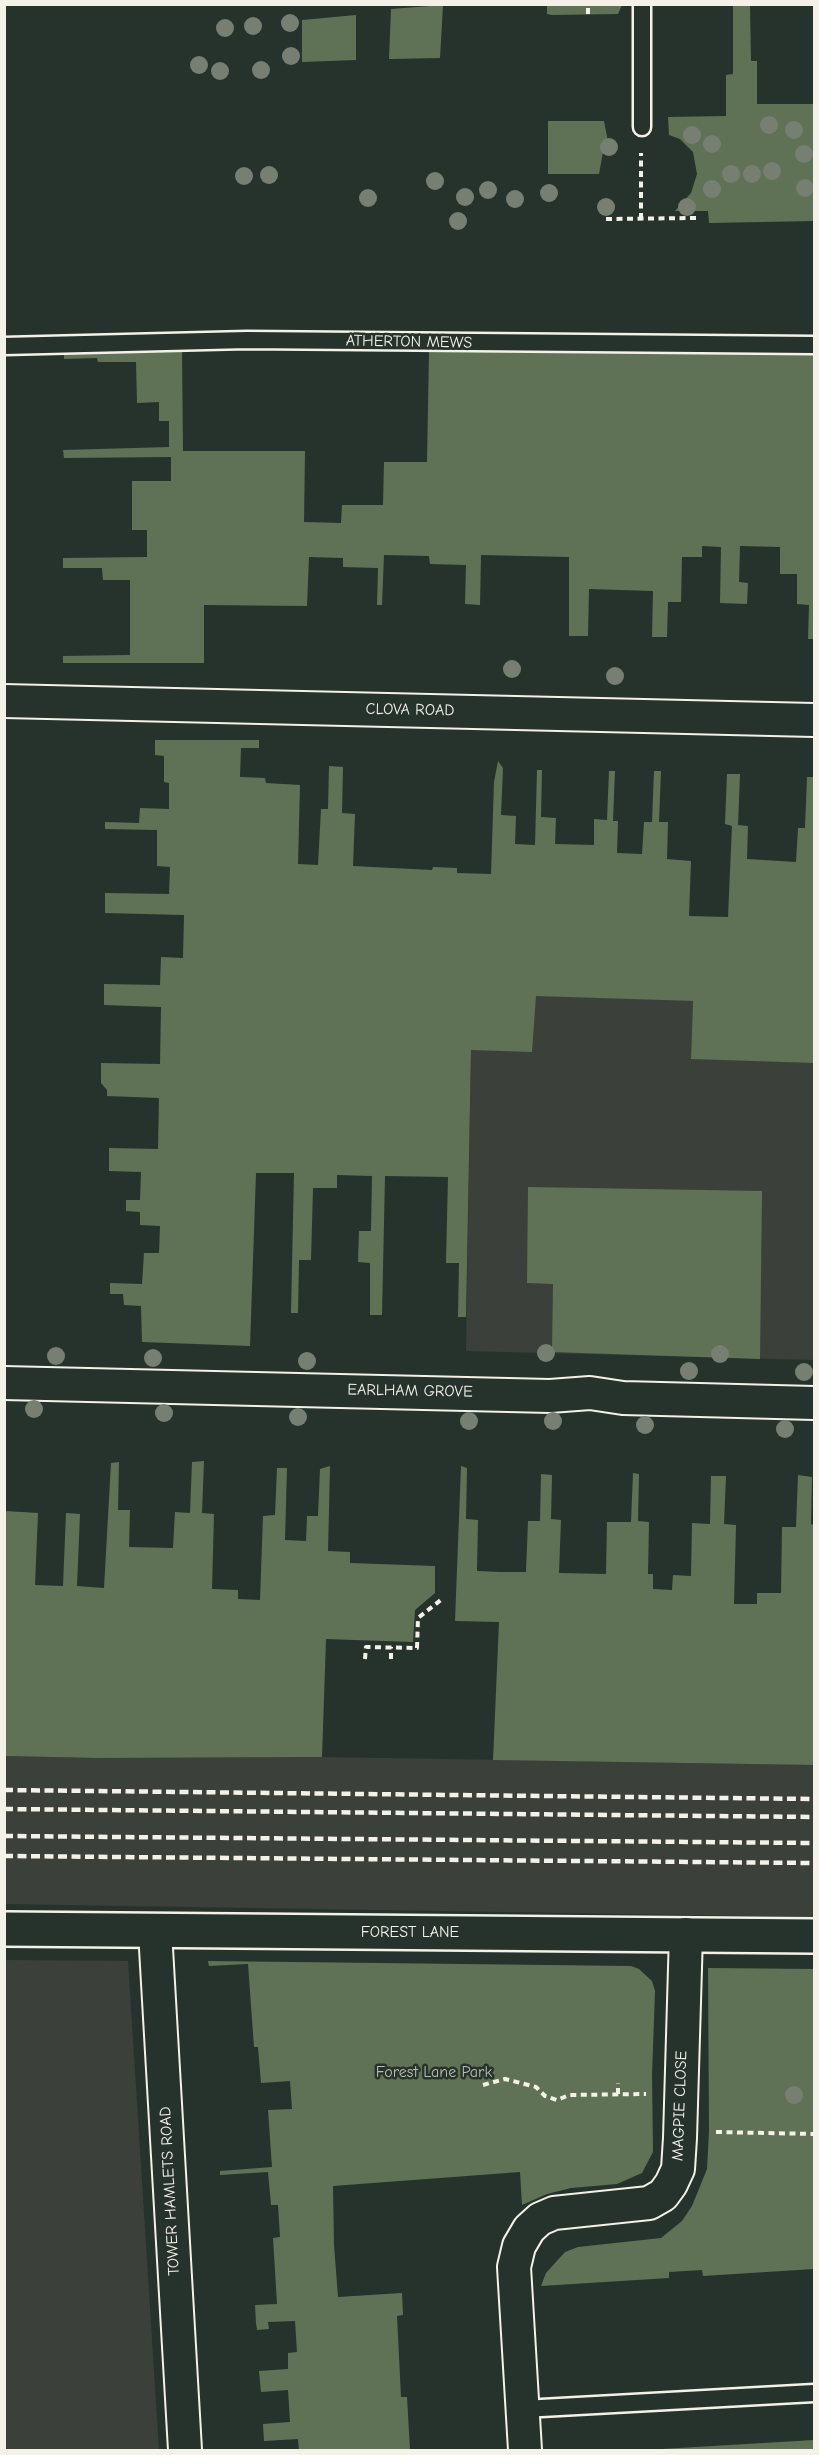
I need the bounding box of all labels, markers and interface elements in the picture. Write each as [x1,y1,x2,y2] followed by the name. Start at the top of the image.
[346,331,472,353] street label: ATHERTON MEWS
[365,700,455,720] street label: CLOVA ROAD
[347,1380,473,1402] street label: EARLHAM GROVE
[361,1922,459,1942] street label: FOREST LANE
[668,2050,692,2162] street label: MAGPIE CLOSE
[376,2062,492,2082] park label: Forest Lane Park
[156,2106,184,2276] street label: TOWER HAMLETS ROAD

